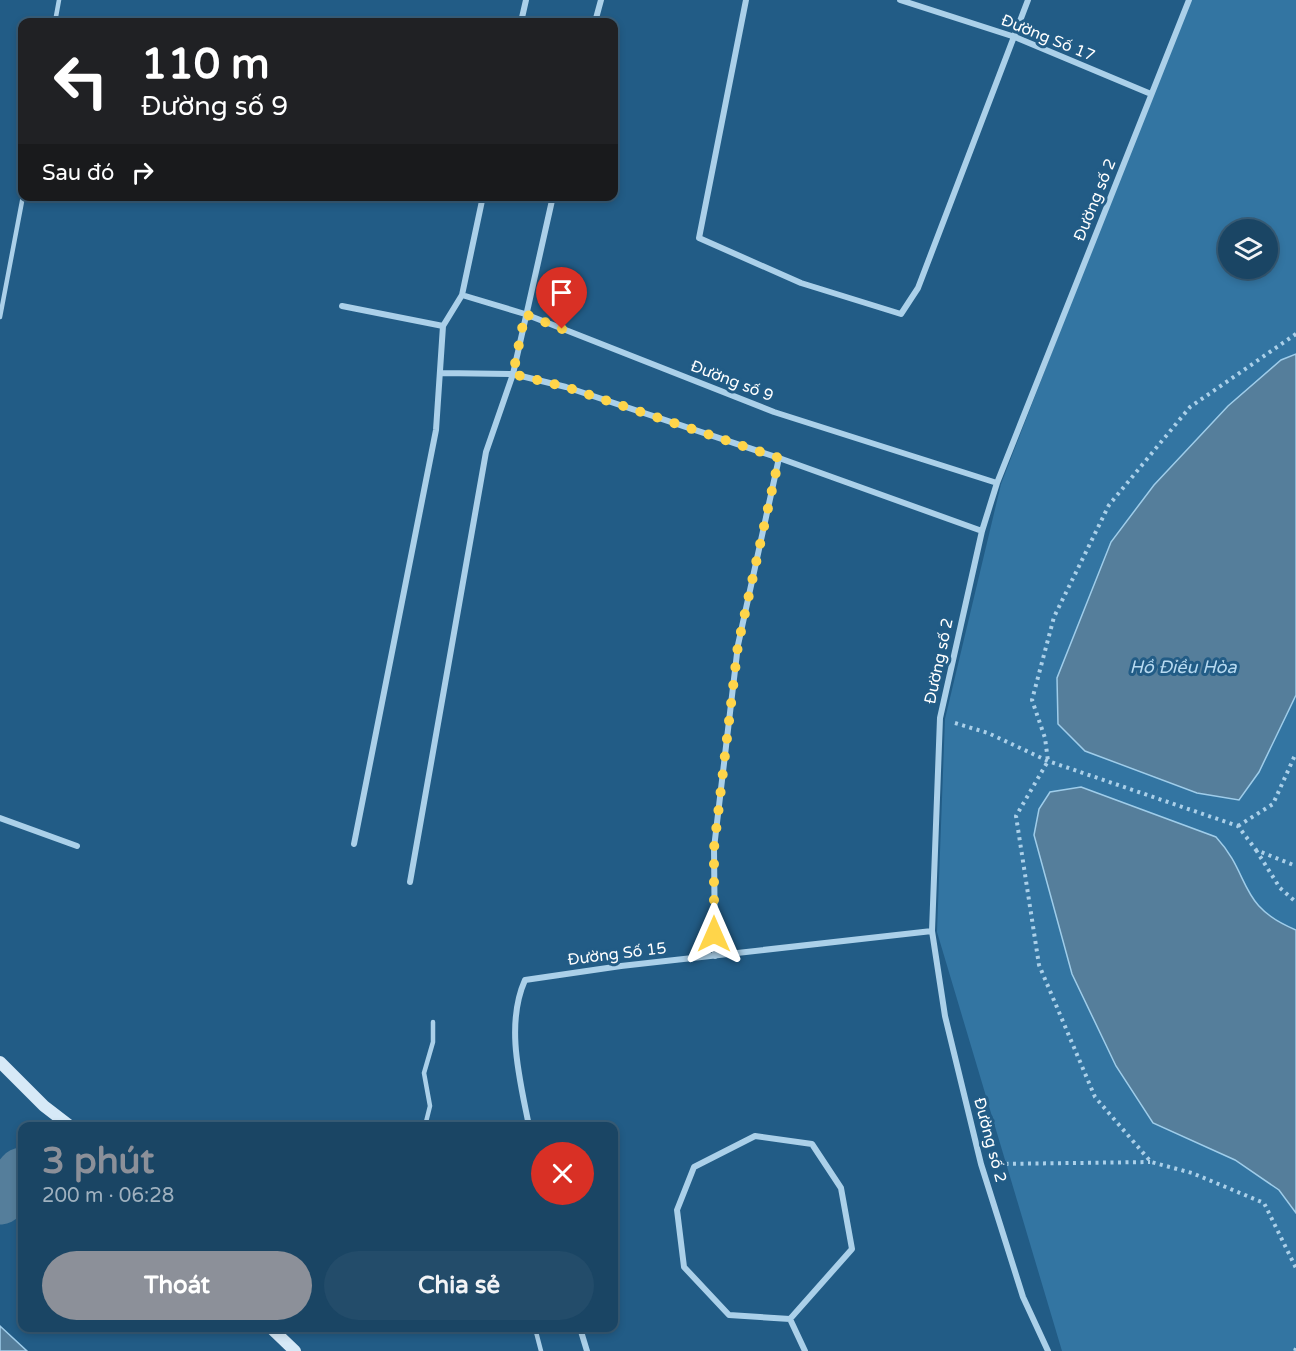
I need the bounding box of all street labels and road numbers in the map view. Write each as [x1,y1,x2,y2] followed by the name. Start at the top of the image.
[998,10,1098,66] street label: Đường Số 17
[1069,156,1121,244] street label: Đường số 2
[688,356,776,406] street label: Đường số 9
[920,616,958,706] street label: Đường số 2
[566,938,668,970] street label: Đường Số 15
[969,1095,1011,1185] street label: Đường số 2

